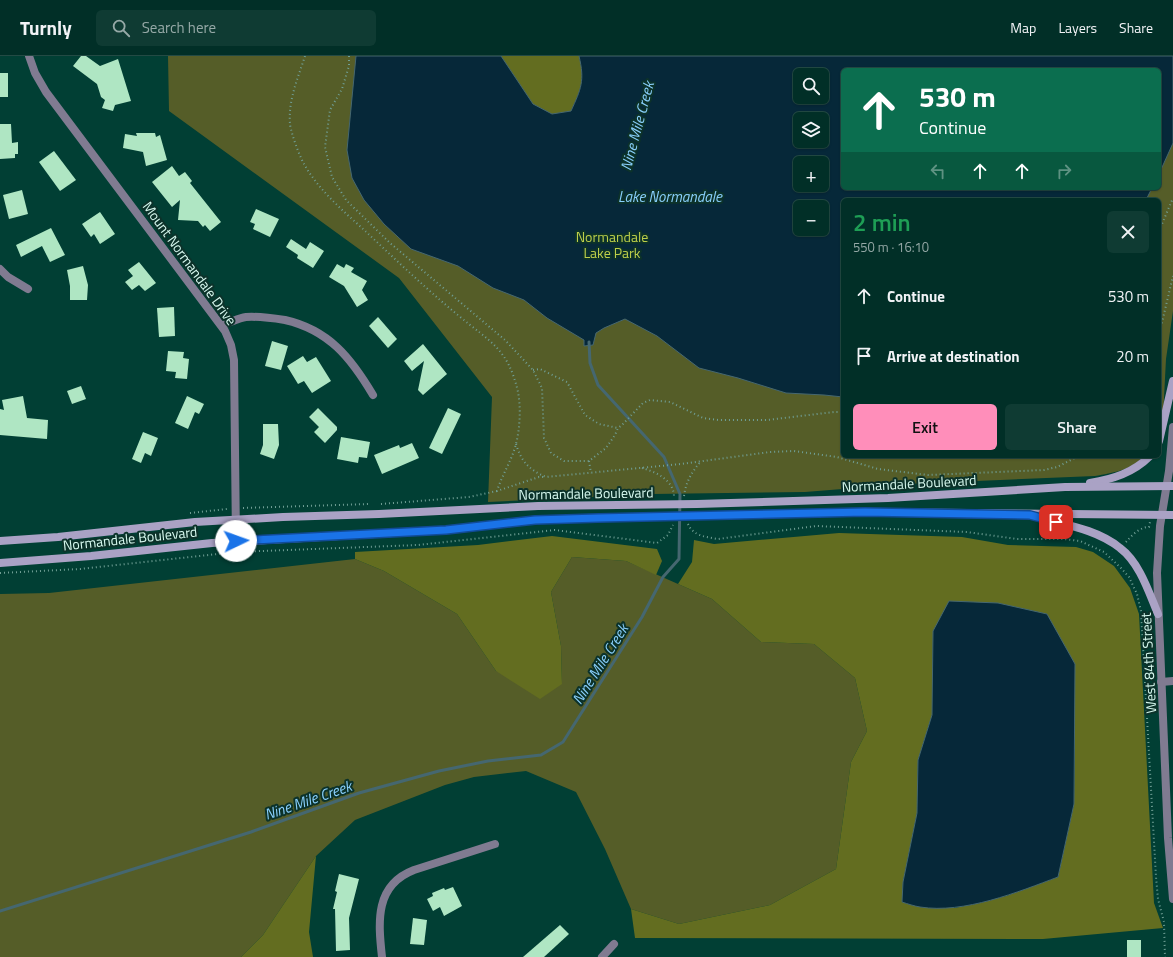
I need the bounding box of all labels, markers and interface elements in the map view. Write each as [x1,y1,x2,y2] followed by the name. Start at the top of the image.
[96,10,376,46] search box
[20,13,72,42] text: Turnly
[142,16,216,39] text: Search here
[110,17,132,39] icon: search
[1010,17,1036,38] text: Map
[1058,17,1097,38] text: Layers
[1119,17,1153,38] text: Share
[793,68,829,236] map controls
[793,68,829,104] button: search
[919,75,996,118] text: 530 m
[614,77,661,173] water label: Nine Mile Creek
[853,84,905,136] icon: ahead
[793,112,829,148] button: layers
[919,114,986,141] text: Continue
[793,156,829,192] button: +
[927,160,949,182] icon: left
[969,160,991,182] icon: ahead
[1011,160,1033,182] icon: ahead
[1053,160,1075,182] icon: right
[618,185,723,208] water label: Lake Normandale
[138,197,242,329] street label: Mount Normandale Drive
[793,200,829,236] button: −
[853,204,911,240] text: 2 min
[1107,211,1149,253] button: close
[576,226,648,263] park label: Normandale Lake Park
[853,237,929,257] text: 550 m · 16:10
[853,285,875,307] icon: ahead
[887,285,945,308] text: Continue
[1108,285,1149,308] text: 530 m
[853,345,875,367] icon: arrive
[887,345,1020,368] text: Arrive at destination
[1116,345,1149,368] text: 20 m
[853,404,997,450] button: Exit
[1005,404,1149,450] button: Share
[841,469,977,497] street label: Normandale Boulevard
[518,481,654,505] street label: Normandale Boulevard
[1039,505,1073,539] pin
[1045,511,1067,533] icon: arrive
[215,520,257,562] position arrow
[62,521,198,555] street label: Normandale Boulevard
[1135,612,1161,714] street label: West 84th Street
[566,617,635,709] water label: Nine Mile Creek
[261,774,357,826] water label: Nine Mile Creek

